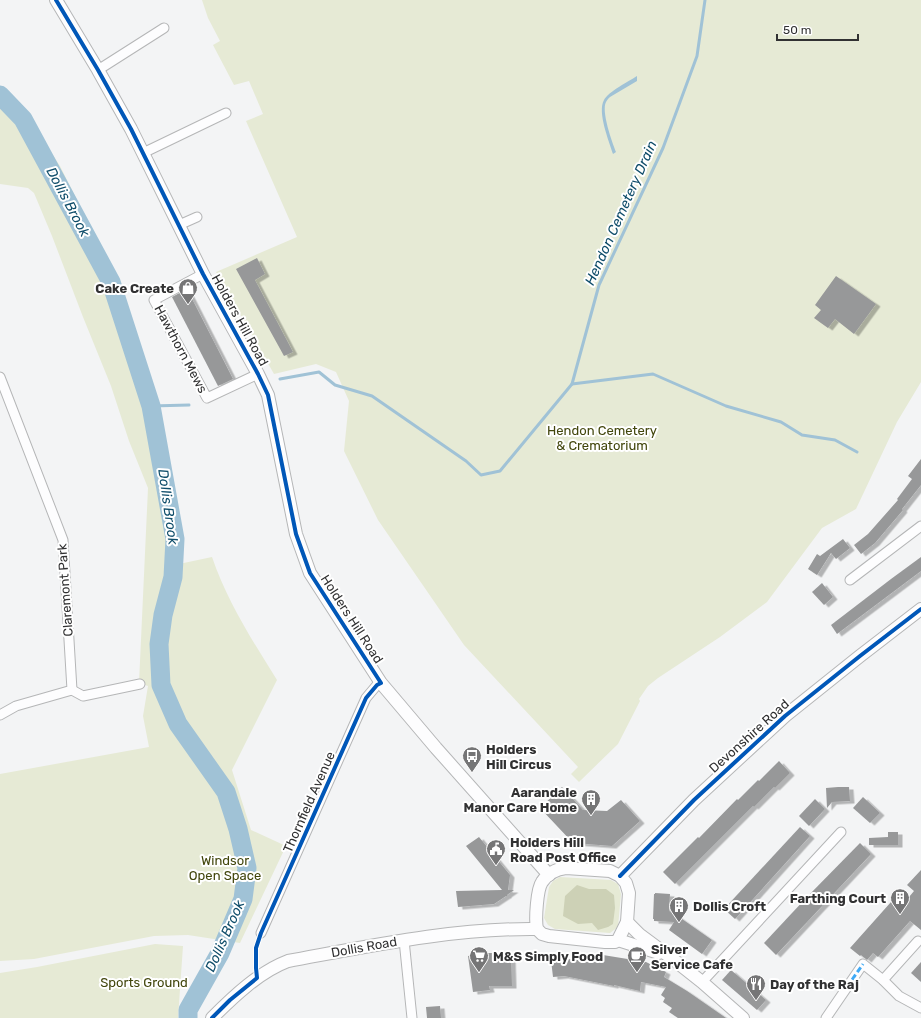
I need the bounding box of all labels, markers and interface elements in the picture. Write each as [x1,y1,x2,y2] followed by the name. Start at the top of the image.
[777,16,858,42] scale bar
[783,23,811,37] text: 50 m
[581,138,661,288] water label: Hendon Cemetery Drain
[43,164,94,240] water label: Dollis Brook
[209,272,271,368] street label: Holders Hill Road
[177,277,199,305] shop icon: Cake Create
[95,281,174,296] place label: Cake Create
[151,302,211,396] street label: Hawthorn Mews
[547,423,657,453] park label: Hendon Cemetery & Crematorium
[154,468,182,547] water label: Dollis Brook
[54,543,76,637] street label: Claremont Park
[318,572,386,666] street label: Holders Hill Road
[706,696,792,776] street label: Devonshire Road
[486,742,552,772] place label: Holders Hill Circus
[461,745,483,773] bus stop icon: Holders Hill Circus
[280,749,338,855] street label: Thornfield Avenue
[463,785,577,815] place label: Aarandale Manor Care Home
[580,788,602,816] building icon: Aarandale Manor Care Home
[510,835,617,865] place label: Holders Hill Road Post Office
[485,838,507,866] public building icon: Holders Hill Road Post Office
[189,853,261,883] park label: Windsor Open Space
[889,887,911,915] building icon: Farthing Court
[790,891,886,906] place label: Farthing Court
[668,895,690,923] building icon: Dollis Croft
[202,897,249,974] water label: Dollis Brook
[693,899,766,914] place label: Dollis Croft
[330,934,398,960] street label: Dollis Road
[651,942,733,972] place label: Silver Service Cafe
[468,945,490,973] supermarket icon: M&S Simply Food
[626,945,648,973] cafe icon: Silver Service Cafe
[493,949,603,964] place label: M&S Simply Food
[745,973,767,1001] restaurant icon: Day of the Raj
[100,975,188,990] park label: Sports Ground
[770,977,859,992] place label: Day of the Raj

